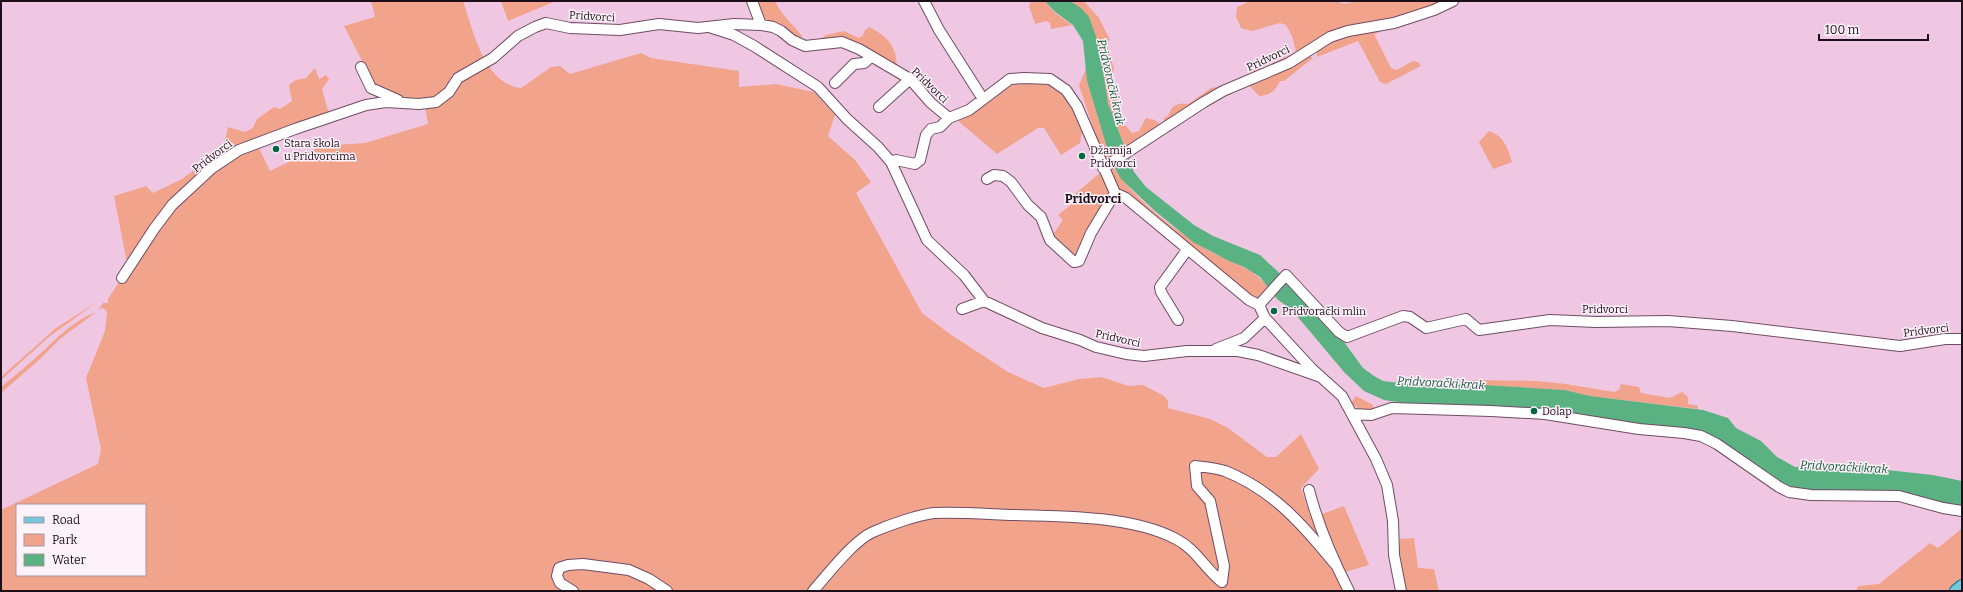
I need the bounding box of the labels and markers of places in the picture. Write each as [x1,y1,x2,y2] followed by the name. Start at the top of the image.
[284,137,356,163] place label: Stara škola u Pridvorcima
[271,144,281,154] marker: Stara škola u Pridvorcima
[1090,144,1137,170] place label: Džamija Pridvorci
[1077,151,1087,161] marker: Džamija Pridvorci
[1282,305,1366,318] place label: Pridvorački mlin
[1269,306,1279,316] marker: Pridvorački mlin
[1542,405,1572,418] place label: Dolap
[1529,406,1539,416] marker: Dolap

